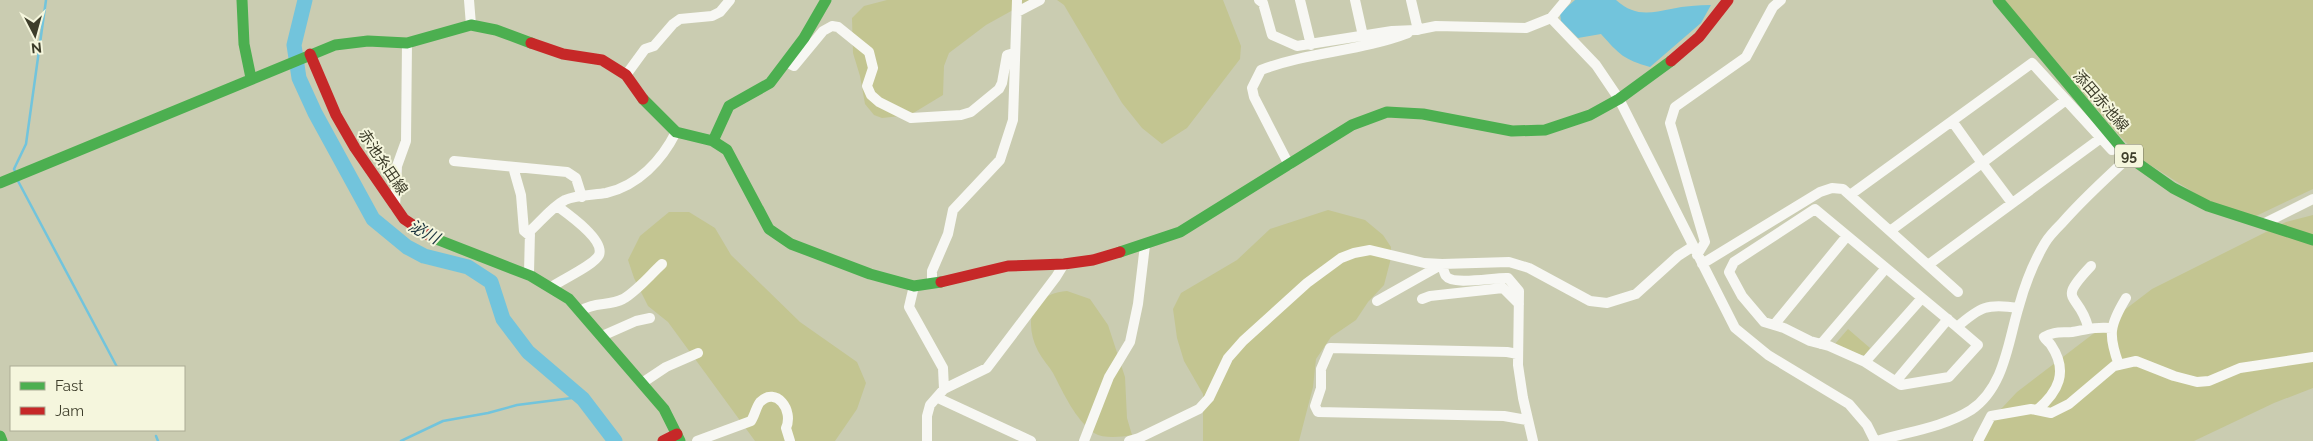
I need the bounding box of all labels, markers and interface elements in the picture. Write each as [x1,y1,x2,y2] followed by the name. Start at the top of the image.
[10,10,60,60] north arrow
[30,39,43,56] text: N
[2070,67,2132,135] street label: 添田赤池線
[355,126,411,198] street label: 赤池糸田線
[2115,144,2143,168] road number: 95
[405,216,444,249] water label: 泌川
[10,366,185,431] legend
[55,377,83,395] text: Fast
[55,402,84,420] text: Jam

